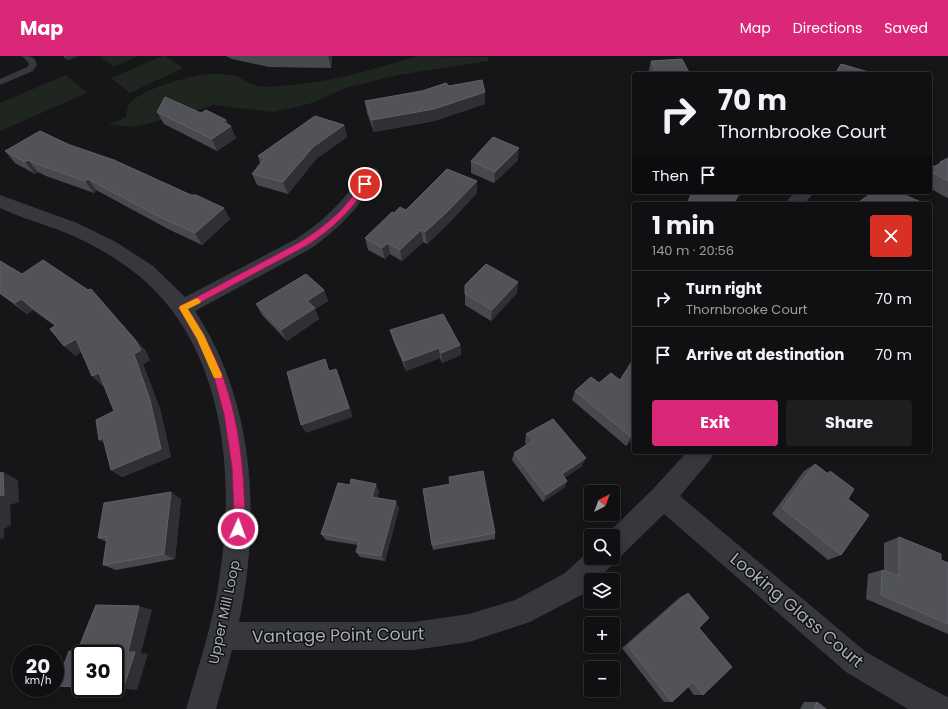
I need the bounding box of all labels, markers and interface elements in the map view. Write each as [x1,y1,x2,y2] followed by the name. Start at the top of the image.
[20,15,63,42] text: Map
[740,18,771,38] text: Map
[793,18,862,38] text: Directions
[884,18,928,38] text: Saved
[718,81,787,120] text: 70 m
[652,88,704,140] icon: right
[718,119,886,144] text: Thornbrooke Court
[697,164,719,186] icon: arrive
[652,165,689,186] text: Then
[348,167,382,201] pin
[354,173,376,195] icon: arrive
[652,209,715,242] text: 1 min
[870,215,912,257] button: close
[652,241,734,260] text: 140 m · 20:56
[686,278,762,299] text: Turn right
[652,288,674,310] icon: right
[875,288,912,309] text: 70 m
[686,300,808,319] text: Thornbrooke Court
[652,344,674,366] icon: arrive
[686,344,844,365] text: Arrive at destination
[875,344,912,365] text: 70 m
[652,400,778,446] button: Exit
[786,400,912,446] button: Share
[584,485,620,521] north arrow
[584,485,620,697] map controls
[217,508,259,550] position arrow
[584,529,620,565] button: search
[725,547,869,673] street label: Looking Glass Court
[203,558,245,666] street label: Upper Mill Loop
[584,573,620,609] button: layers
[584,617,620,653] button: +
[252,622,424,648] street label: Vantage Point Court
[72,645,124,697] speed limit sign: 30
[26,652,50,680] text: 20
[584,661,620,697] button: −
[25,673,51,688] text: km/h

